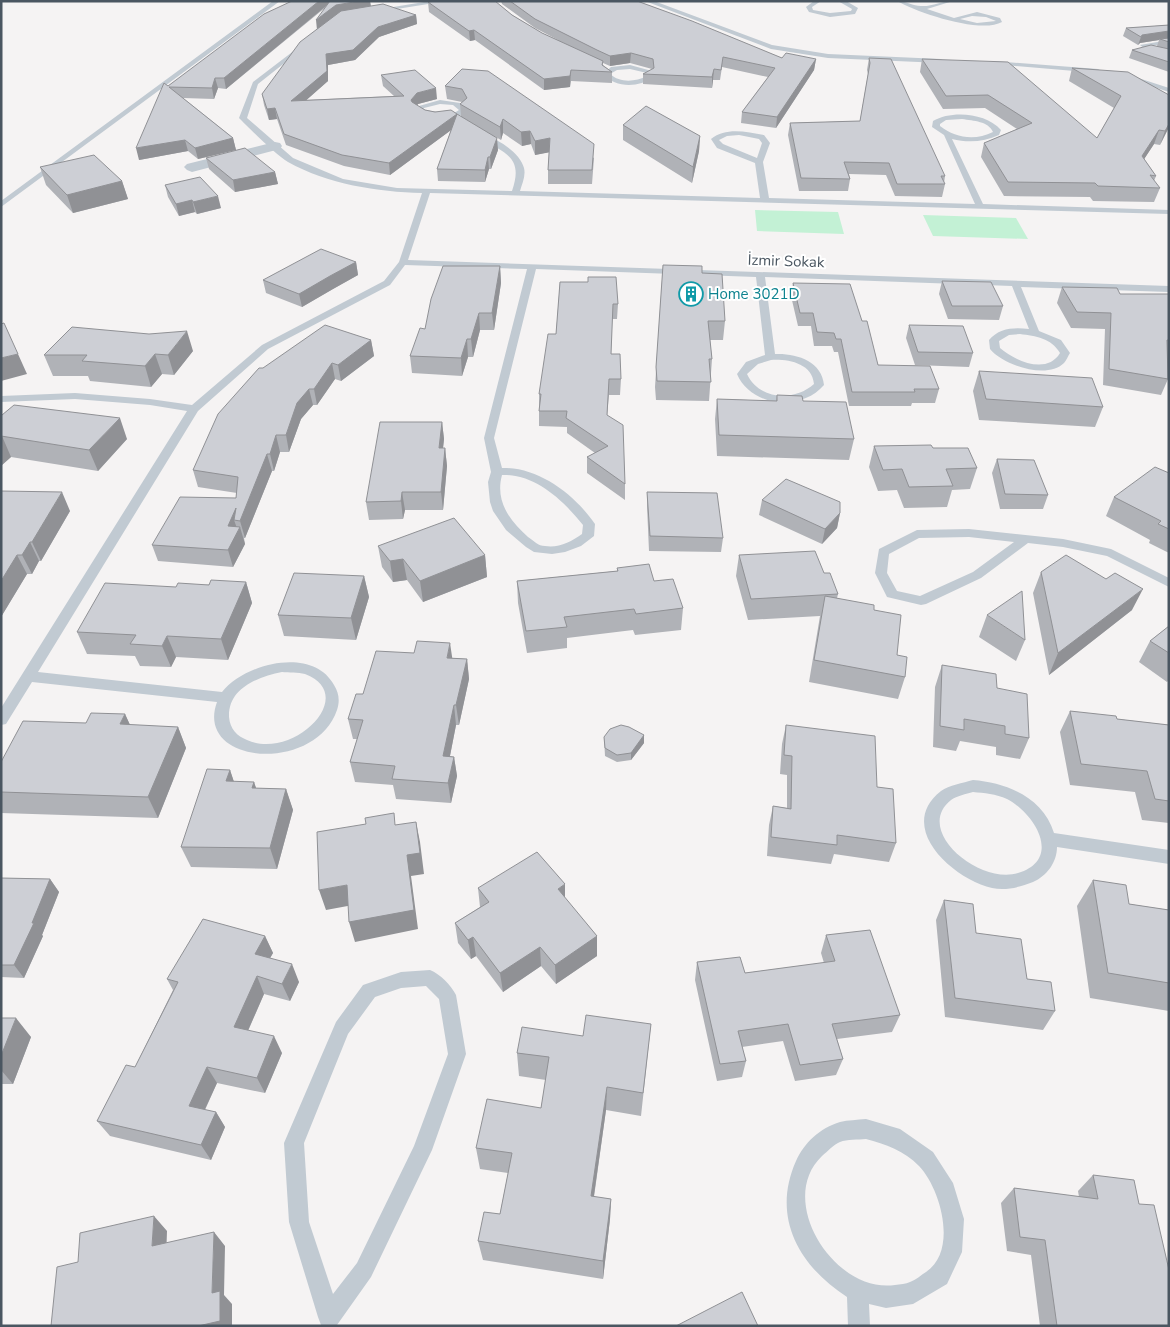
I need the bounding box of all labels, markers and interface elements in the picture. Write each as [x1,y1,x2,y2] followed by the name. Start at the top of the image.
[747,250,825,272] street label: İzmir Sokak
[678,281,704,307] building icon: Home 3021D
[708,284,800,304] place label: Home 3021D

